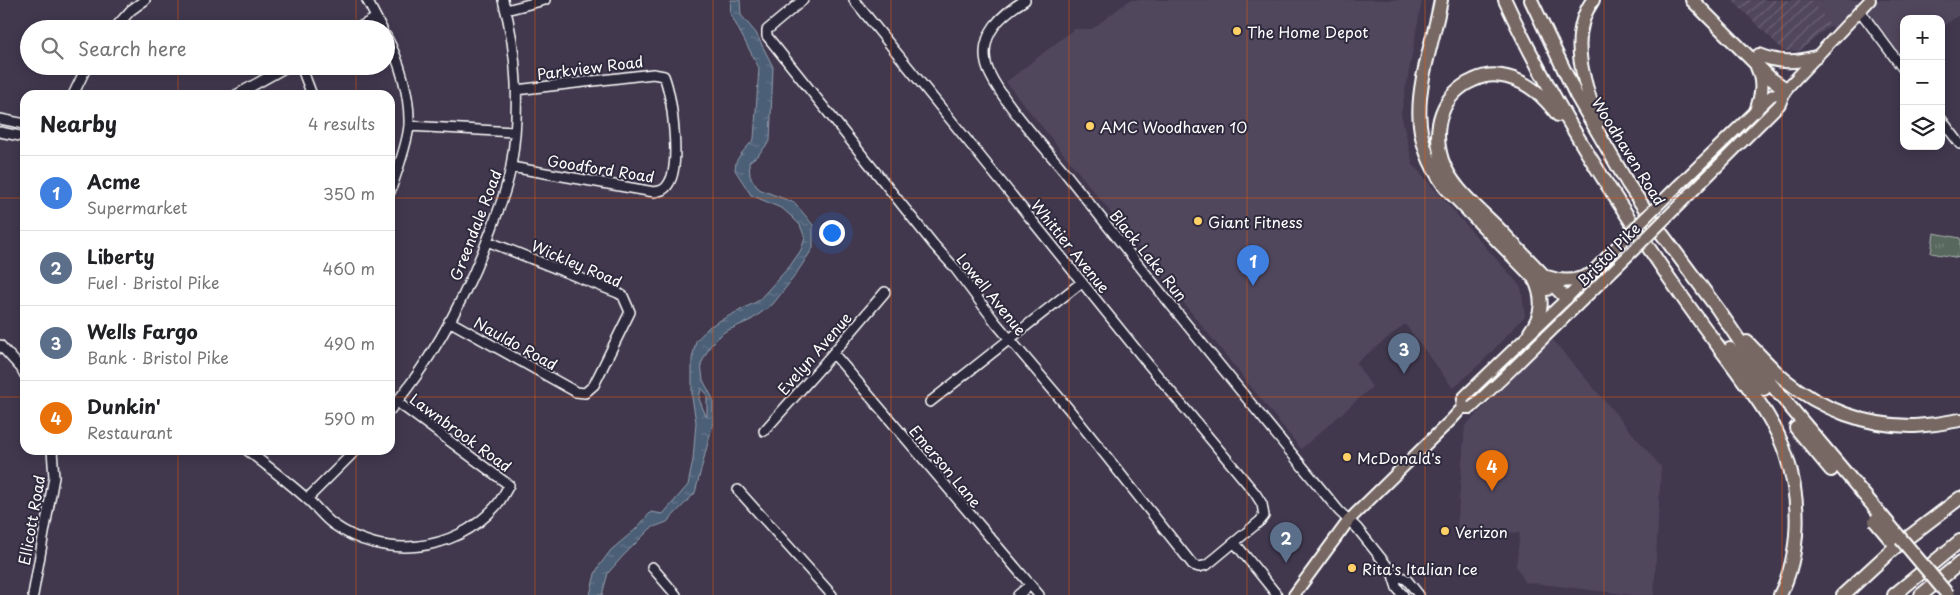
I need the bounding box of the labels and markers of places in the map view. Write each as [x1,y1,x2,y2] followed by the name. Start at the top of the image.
[1247,20,1368,43] place label: The Home Depot
[1231,25,1243,37] marker: The Home Depot
[1100,115,1247,138] place label: AMC Woodhaven 10
[1084,120,1096,132] marker: AMC Woodhaven 10
[1208,210,1303,233] place label: Giant Fitness
[1192,215,1204,227] marker: Giant Fitness
[1237,245,1269,286] pin: 1
[1388,333,1420,374] pin: 3
[1357,446,1441,469] place label: McDonald's
[1476,450,1508,491] pin: 4
[1341,451,1353,463] marker: McDonald's
[1455,520,1508,543] place label: Verizon
[1270,522,1302,563] pin: 2
[1439,525,1451,537] marker: Verizon
[1362,557,1478,580] place label: Rita's Italian Ice
[1346,562,1358,574] marker: Rita's Italian Ice

